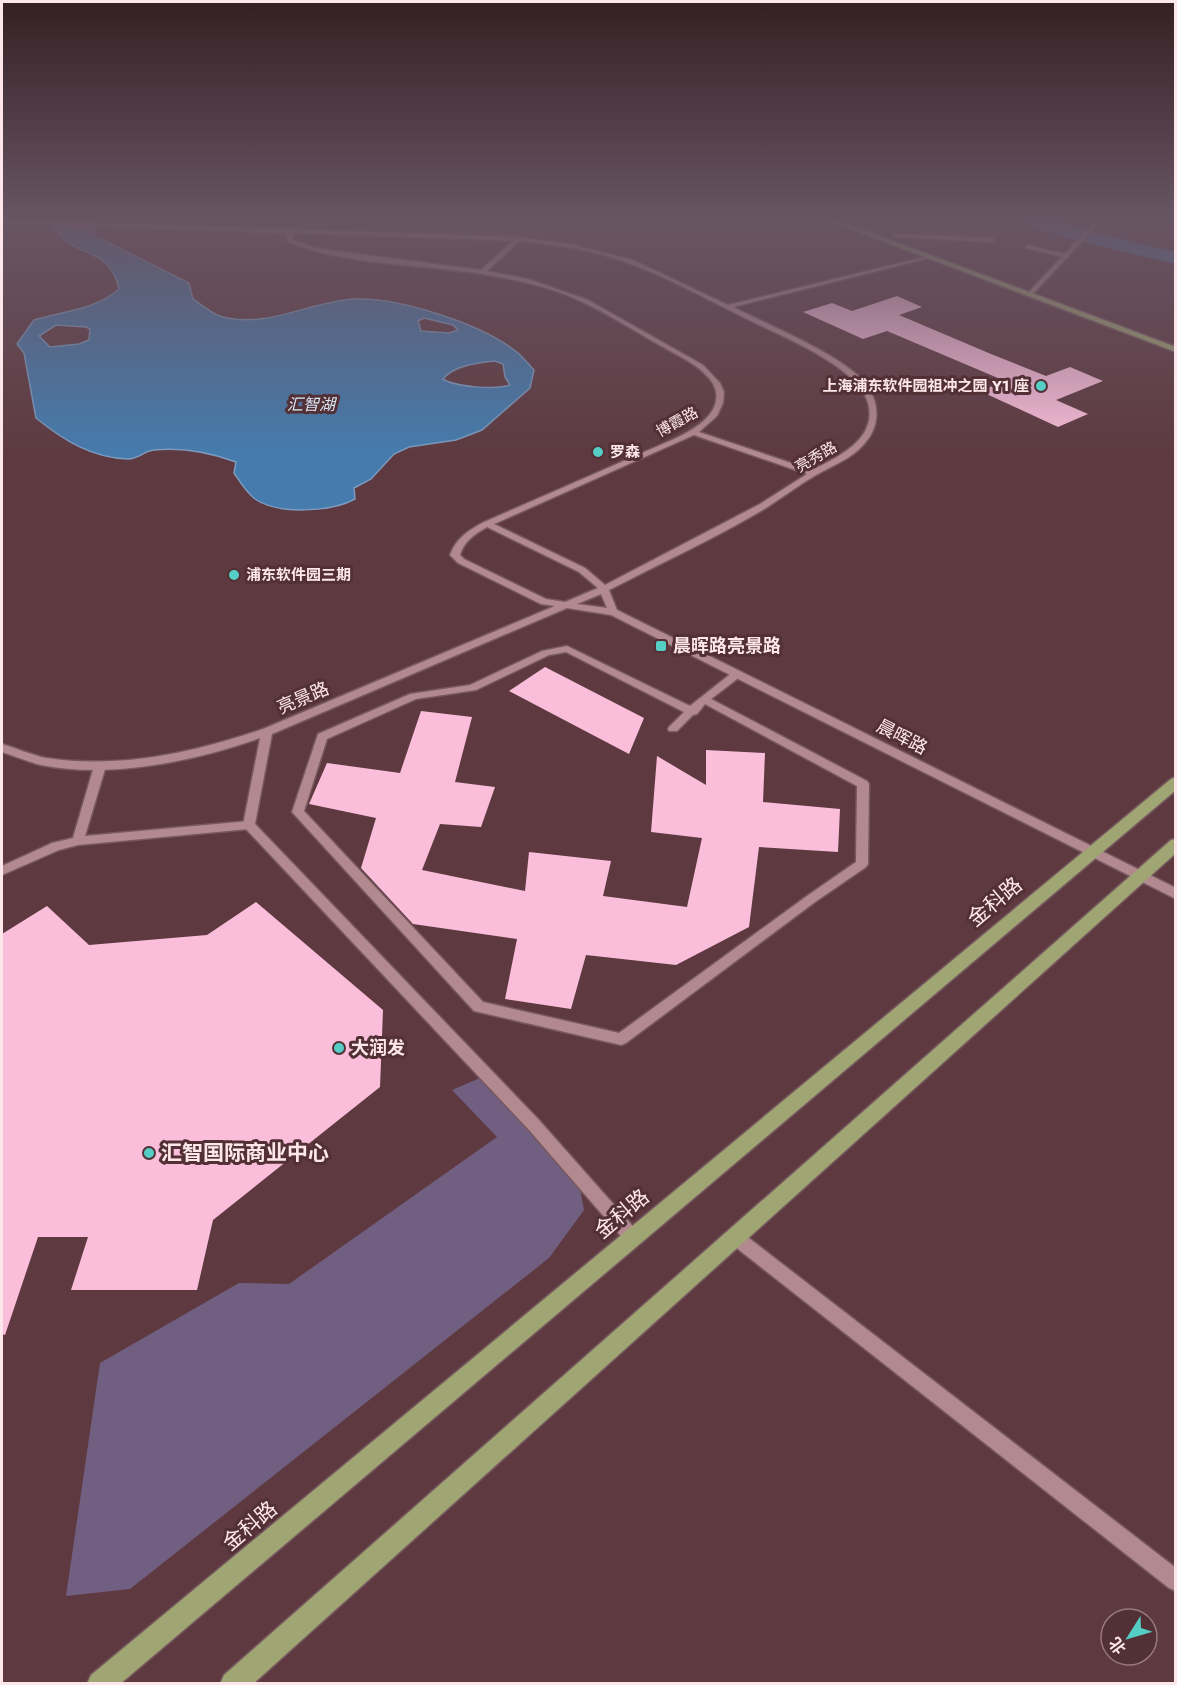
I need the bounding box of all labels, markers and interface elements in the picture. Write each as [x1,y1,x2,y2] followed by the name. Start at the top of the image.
[822,375,1029,397] place label: 上海浦东软件园祖冲之园 Y1 座
[1034,379,1048,393] marker: 上海浦东软件园祖冲之园 Y1 座
[287,393,338,416] water label: 汇智湖
[652,401,702,443] street label: 博霞路
[791,436,841,478] street label: 亮秀路
[610,441,640,463] place label: 罗森
[591,445,605,459] marker: 罗森
[246,564,351,586] place label: 浦东软件园三期
[227,568,241,582] marker: 浦东软件园三期
[673,633,781,659] place label: 晨晖路亮景路
[654,639,668,653] marker: 晨晖路亮景路
[273,675,333,721] street label: 亮景路
[872,713,932,761] street label: 晨晖路
[961,870,1029,934] street label: 金科路
[351,1035,405,1061] place label: 大润发
[332,1041,346,1055] marker: 大润发
[161,1138,329,1168] place label: 汇智国际商业中心
[142,1146,156,1160] marker: 汇智国际商业中心
[588,1182,656,1246] street label: 金科路
[216,1494,284,1558] street label: 金科路
[1099,1607,1159,1667] north arrow
[1103,1632,1131,1659] text: 北

